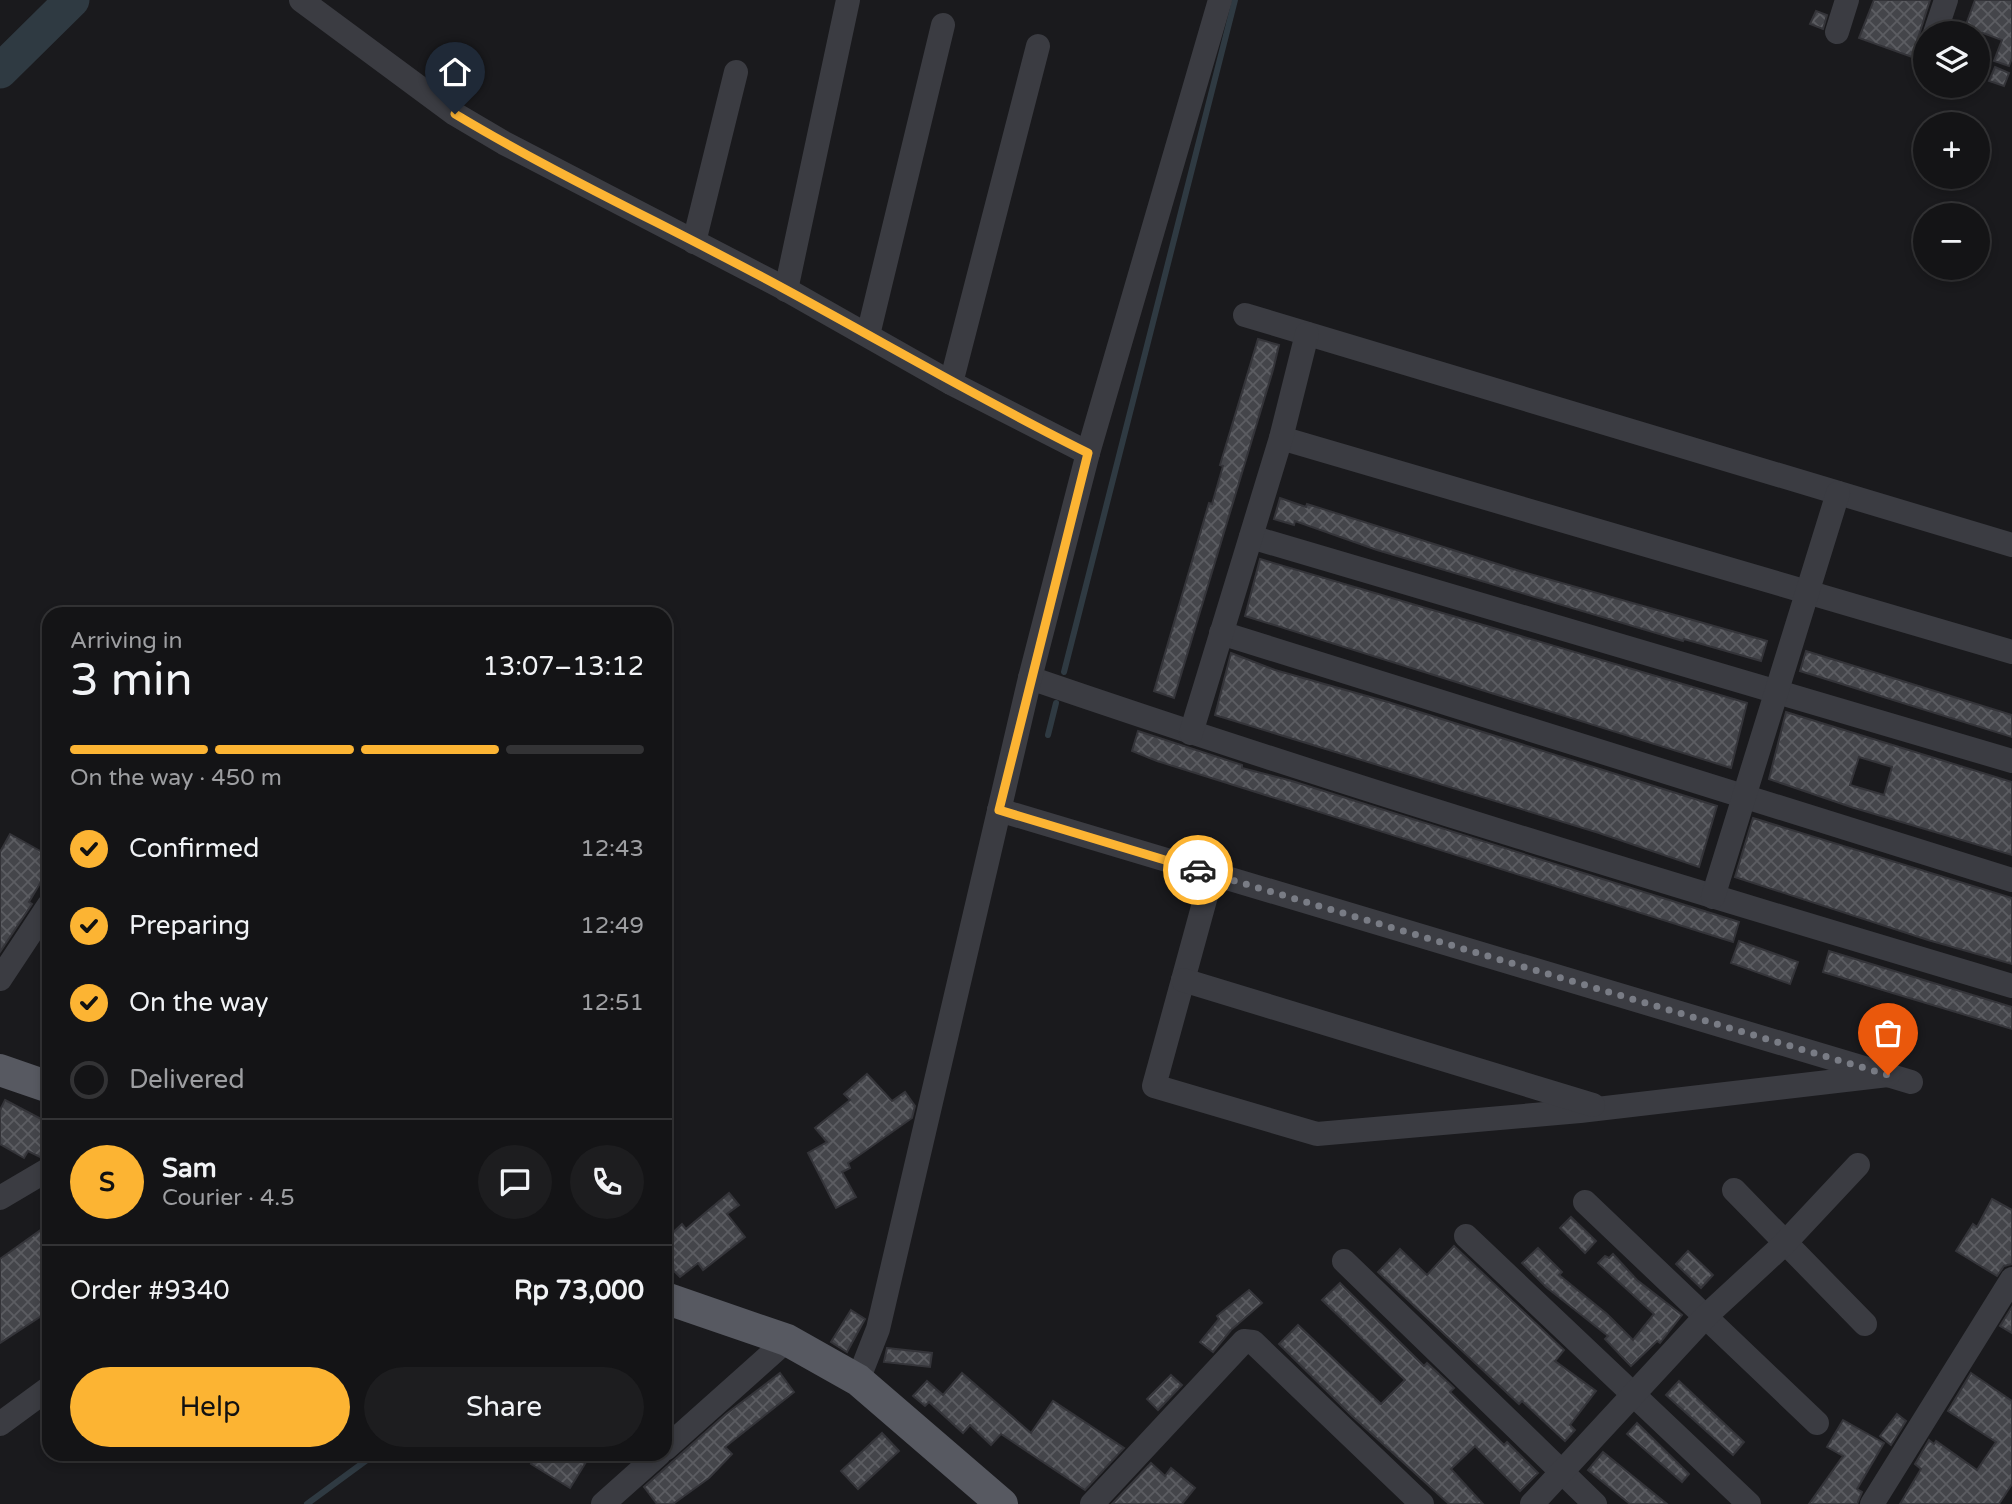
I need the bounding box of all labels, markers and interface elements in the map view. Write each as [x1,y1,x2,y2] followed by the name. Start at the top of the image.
[1913,21,1990,280] map controls
[1913,21,1990,98] button: layers
[425,42,485,114] pin
[436,53,474,91] icon: home
[1913,112,1990,189] button: +
[1913,203,1990,280] button: −
[70,627,183,655] text: Arriving in
[483,651,644,682] text: 13:07–13:12
[70,653,193,708] text: 3 min
[70,764,282,792] text: On the way · 450 m
[70,830,108,868] icon: check
[129,833,259,864] text: Confirmed
[580,835,644,863] text: 12:43
[1163,835,1233,905] courier
[1179,851,1217,889] icon: car
[70,907,108,945] icon: check
[129,910,250,941] text: Preparing
[580,912,644,940] text: 12:49
[70,984,108,1022] icon: check
[129,987,269,1018] text: On the way
[580,989,644,1017] text: 12:51
[1858,1003,1918,1075] pin
[1869,1014,1907,1052] icon: bag
[129,1064,245,1095] text: Delivered
[478,1145,552,1219] button: chat
[570,1145,644,1219] button: phone
[162,1153,217,1184] text: Sam
[99,1167,115,1198] text: S
[162,1184,295,1212] text: Courier · 4.5
[70,1275,230,1306] text: Order #9340
[514,1275,644,1306] text: Rp 73,000
[70,1367,350,1447] button: Help
[364,1367,644,1447] button: Share

